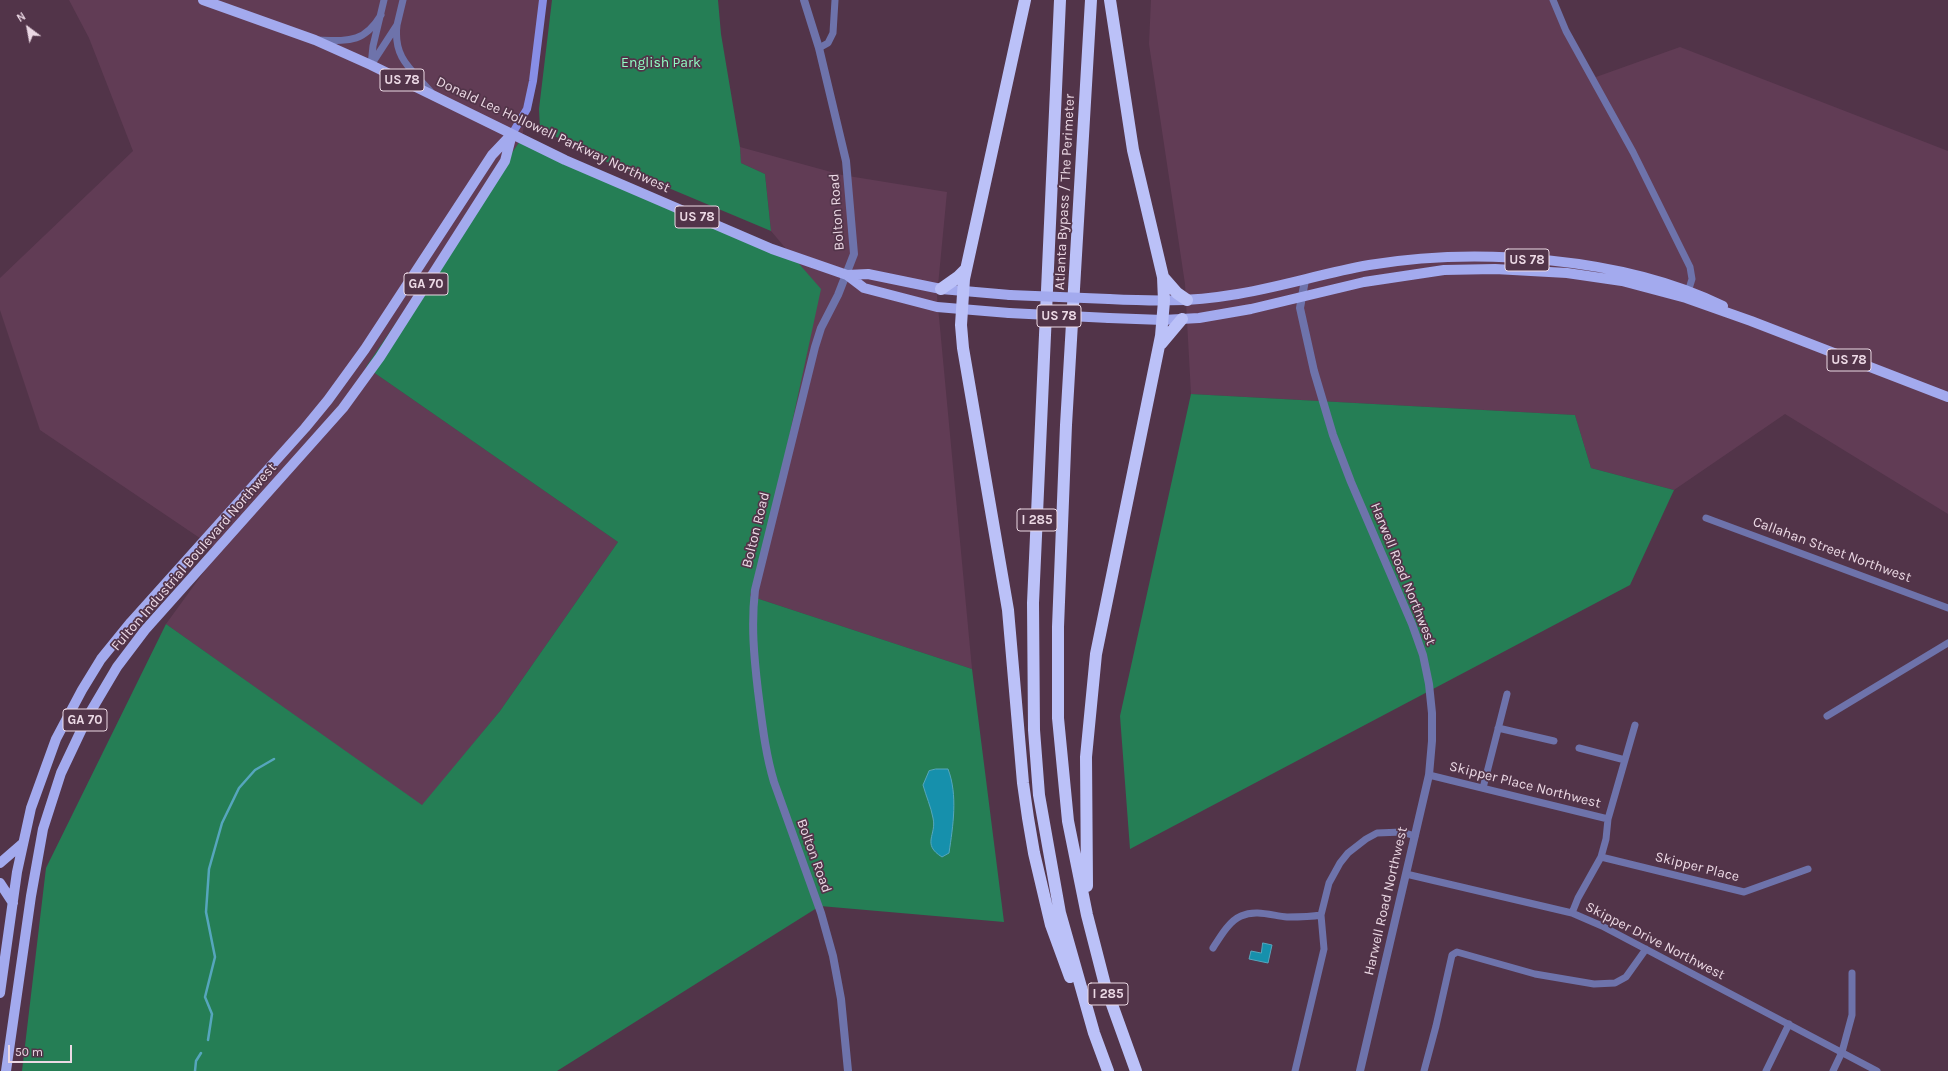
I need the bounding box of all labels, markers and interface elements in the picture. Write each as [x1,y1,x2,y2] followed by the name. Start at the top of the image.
[8,8,48,48] north arrow
[15,10,28,25] text: N
[621,55,701,71] park label: English Park
[380,69,424,91] road number: US 78
[433,73,673,197] street label: Donald Lee Hollowell Parkway Northwest
[1051,94,1079,290] street label: Atlanta Bypass / The Perimeter
[826,173,848,251] street label: Bolton Road
[675,206,719,228] road number: US 78
[1505,249,1549,271] road number: US 78
[404,273,448,295] road number: GA 70
[1037,305,1081,327] road number: US 78
[1827,349,1871,371] road number: US 78
[108,460,280,654] street label: Fulton Industrial Boulevard Northwest
[739,491,773,569] street label: Bolton Road
[1367,500,1439,648] street label: Harwell Road Northwest
[1017,509,1057,531] road number: I 285
[1750,513,1914,587] street label: Callahan Street Northwest
[63,709,107,731] road number: GA 70
[1448,758,1602,812] street label: Skipper Place Northwest
[793,817,835,895] street label: Bolton Road
[1361,825,1411,977] street label: Harwell Road Northwest
[1653,848,1741,886] street label: Skipper Place
[1582,898,1728,984] street label: Skipper Drive Northwest
[1088,983,1128,1005] road number: I 285
[10,1037,74,1063] scale bar
[15,1045,43,1059] text: 50 m

